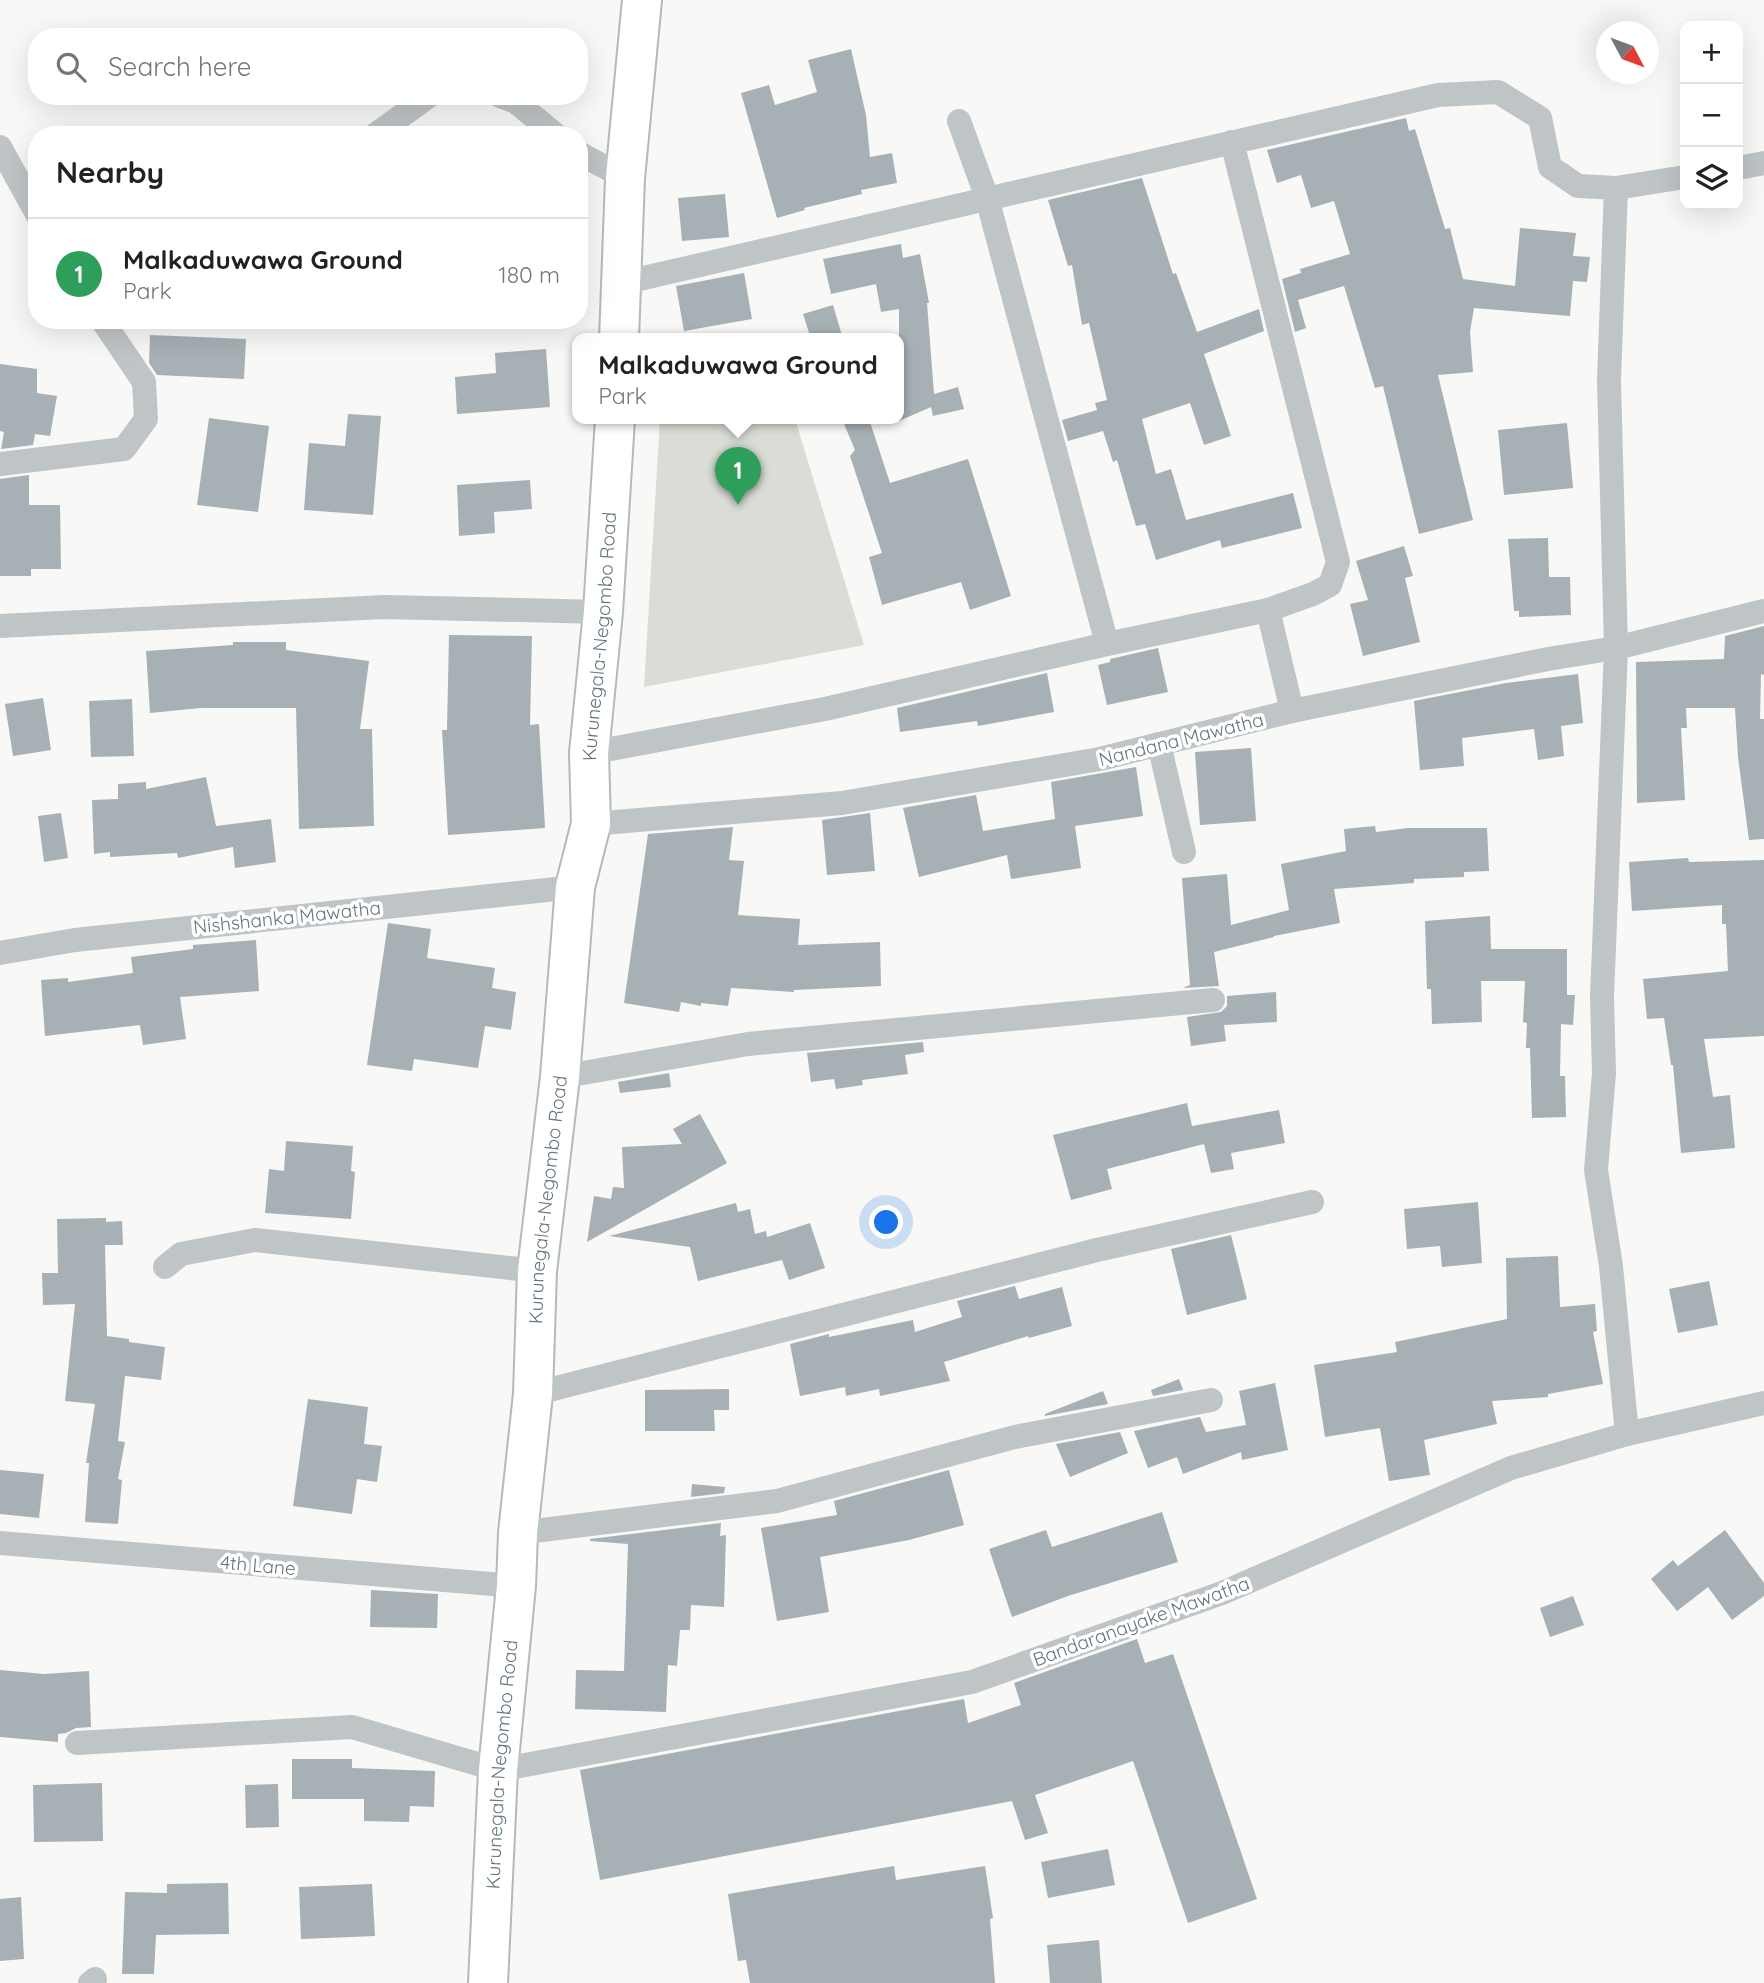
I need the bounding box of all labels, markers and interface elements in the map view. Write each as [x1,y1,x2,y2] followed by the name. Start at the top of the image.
[1596,21,1659,84] north arrow
[1680,21,1743,210] map controls
[1680,21,1743,84] button: +
[28,28,588,105] search box
[52,48,90,86] icon: search
[108,50,252,83] text: Search here
[1680,84,1743,147] button: −
[1680,147,1743,210] button: layers
[56,153,164,191] text: Nearby
[123,243,403,276] text: Malkaduwawa Ground
[75,260,83,289] text: 1
[498,260,560,289] text: 180 m
[123,276,172,305] text: Park
[572,333,904,424] popup
[598,348,878,381] text: Malkaduwawa Ground
[598,381,647,410] text: Park
[715,447,761,505] pin: 1
[577,511,621,761] street label: Kurunegala-Negombo Road
[1096,707,1266,771] street label: Nandana Mawatha
[192,895,382,939] street label: Nishshanka Mawatha
[523,1074,572,1324] street label: Kurunegala-Negombo Road
[869,1205,903,1239] your location
[219,1550,297,1580] street label: 4th Lane
[1029,1571,1253,1671] street label: Bandaranayake Mawatha
[480,1639,523,1890] street label: Kurunegala-Negombo Road

